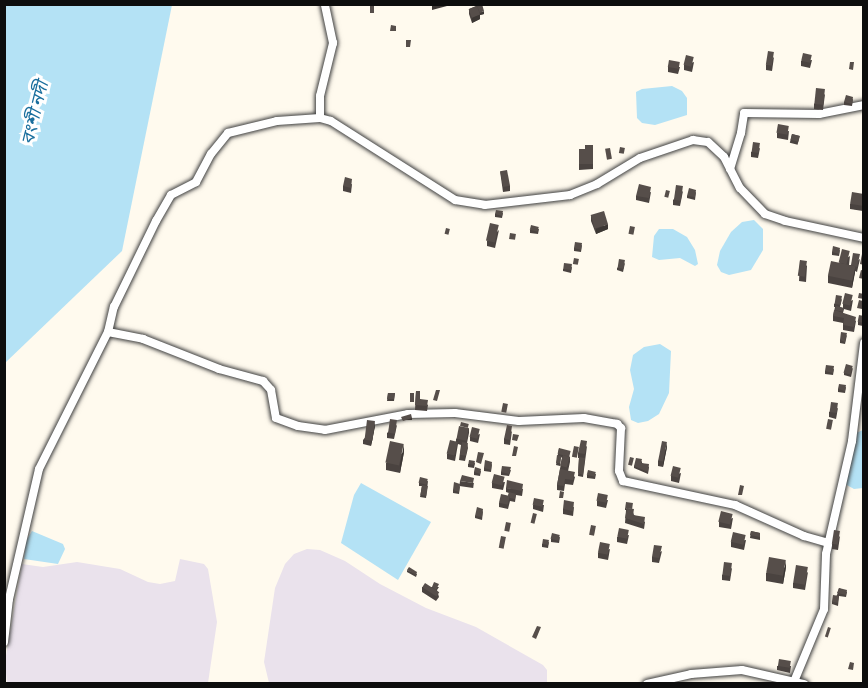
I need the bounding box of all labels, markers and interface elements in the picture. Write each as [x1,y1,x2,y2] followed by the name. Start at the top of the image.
[17,79,53,147] water label: বংশী নদী

